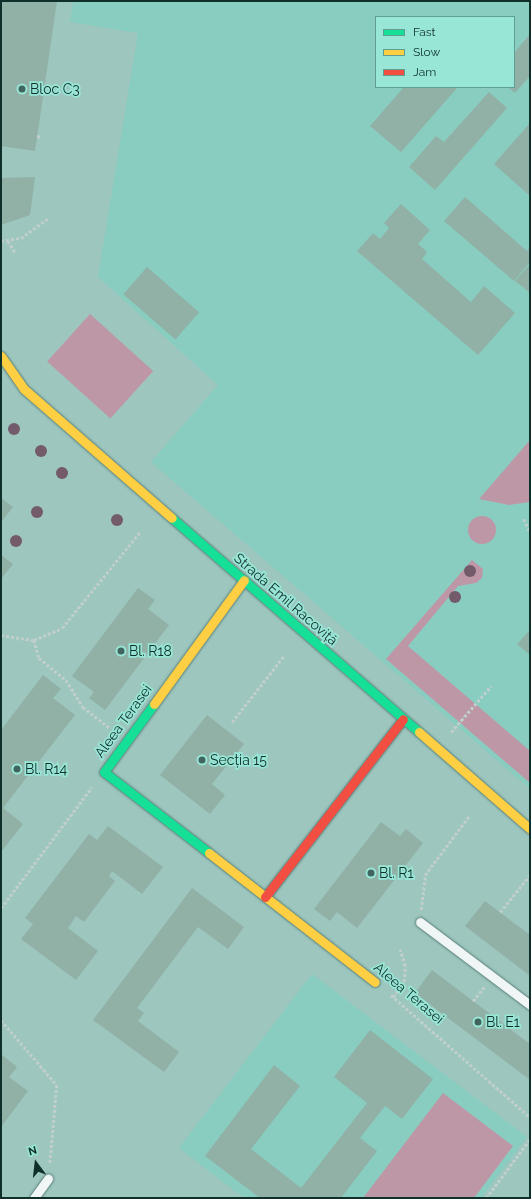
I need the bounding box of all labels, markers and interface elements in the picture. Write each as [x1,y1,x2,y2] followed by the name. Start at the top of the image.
[375,16,515,88] legend
[413,25,436,39] text: Fast
[413,45,440,59] text: Slow
[413,65,436,79] text: Jam
[30,81,80,97] place label: Bloc C3
[17,84,27,94] marker: Bloc C3
[231,549,341,649] street label: Strada Emil Racoviță
[129,643,172,659] place label: Bl. R18
[116,646,126,656] marker: Bl. R18
[91,681,155,761] street label: Aleea Terasei
[210,752,267,768] place label: Secția 15
[197,755,207,765] marker: Secția 15
[25,761,67,777] place label: Bl. R14
[12,764,22,774] marker: Bl. R14
[379,865,413,881] place label: Bl. R1
[366,868,376,878] marker: Bl. R1
[370,959,448,1027] street label: Aleea Terasei
[486,1014,520,1030] place label: Bl. E1
[473,1017,483,1027] marker: Bl. E1
[16,1143,56,1183] north arrow
[27,1144,39,1158] text: N

